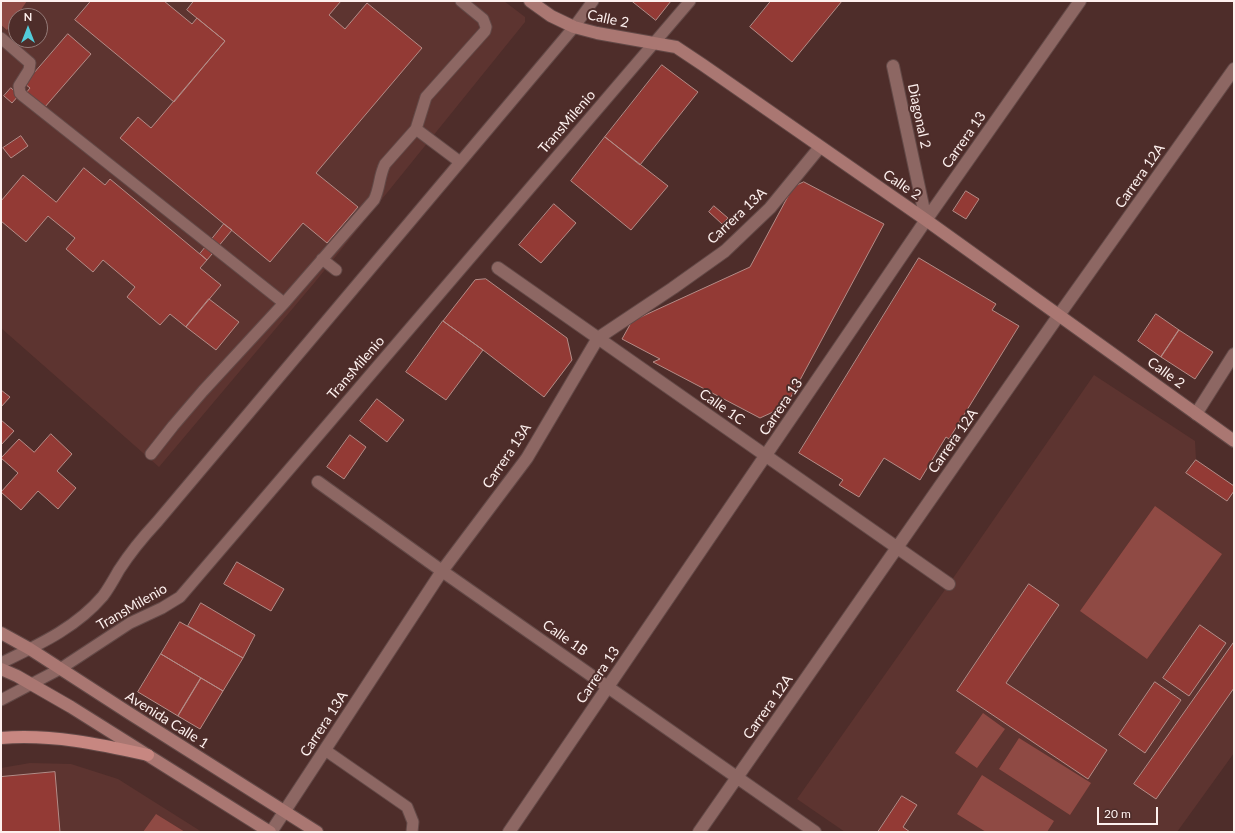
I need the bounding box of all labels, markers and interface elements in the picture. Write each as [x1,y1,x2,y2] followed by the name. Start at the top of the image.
[586,6,630,32] street label: Calle 2
[8,8,48,48] north arrow
[24,10,32,23] text: N
[904,82,934,150] street label: Diagonal 2
[535,87,599,157] street label: TransMilenio
[938,108,990,172] street label: Carrera 13
[1112,141,1168,211] street label: Carrera 12A
[880,166,924,204] street label: Calle 2
[704,184,770,248] street label: Carrera 13A
[324,333,388,403] street label: TransMilenio
[1144,354,1188,392] street label: Calle 2
[756,375,806,439] street label: Carrera 13
[696,385,748,429] street label: Calle 1C
[925,406,981,476] street label: Carrera 12A
[479,420,535,492] street label: Carrera 13A
[94,580,170,634] street label: TransMilenio
[539,616,591,660] street label: Calle 1B
[573,643,623,707] street label: Carrera 13
[740,672,796,742] street label: Carrera 12A
[122,688,212,752] street label: Avenida Calle 1
[297,688,351,760] street label: Carrera 13A
[1099,799,1160,825] scale bar
[1104,806,1131,821] text: 20 m

